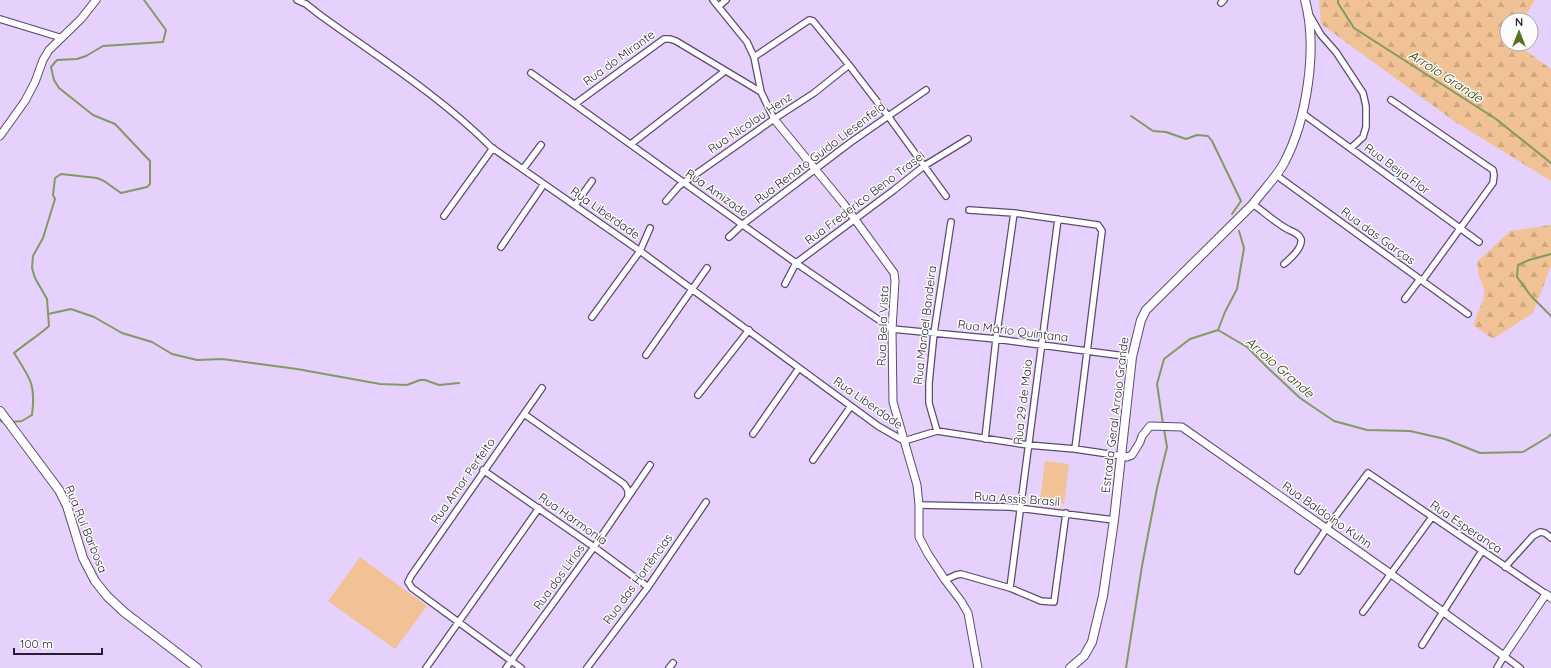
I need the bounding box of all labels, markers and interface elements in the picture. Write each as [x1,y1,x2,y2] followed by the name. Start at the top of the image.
[1499,12,1539,52] north arrow
[1515,15,1523,29] text: N
[580,26,658,89] street label: Rua do Mirante
[1406,46,1486,106] water label: Arroio Grande
[705,89,795,156] street label: Rua Nicolau Henz
[751,98,888,207] street label: Rua Renato Guido Liesenfeld
[1362,140,1433,198] street label: Rua Beija Flor
[802,147,928,248] street label: Rua Frederico Beno Trasel
[683,165,752,220] street label: Rua Amizade
[568,183,643,242] street label: Rua Liberdade
[1338,204,1419,268] street label: Rua das Garças
[910,265,939,385] street label: Rua Manoel Bandeira
[874,285,891,367] street label: Rua Bela Vista
[957,316,1069,345] street label: Rua Mário Quintana
[1243,333,1318,401] water label: Arroio Grande
[1097,336,1132,494] street label: Estrada Geral Arroio Grande
[1010,358,1035,446] street label: Rua 29 de Maio
[831,373,906,432] street label: Rua Liberdade
[427,435,498,527] street label: Rua Amor Perfeito
[1280,478,1375,551] street label: Rua Baldoíno Kuhn
[62,483,111,575] street label: Rua Ruí Barbosa
[973,488,1061,509] street label: Rua Assis Brasil
[536,489,611,548] street label: Rua Harmonia
[1427,497,1505,556] street label: Rua Esperança
[600,530,676,627] street label: Rua das Hortências
[530,541,588,613] street label: Rua dos Lírios
[14,630,102,656] scale bar
[20,636,53,651] text: 100 m

